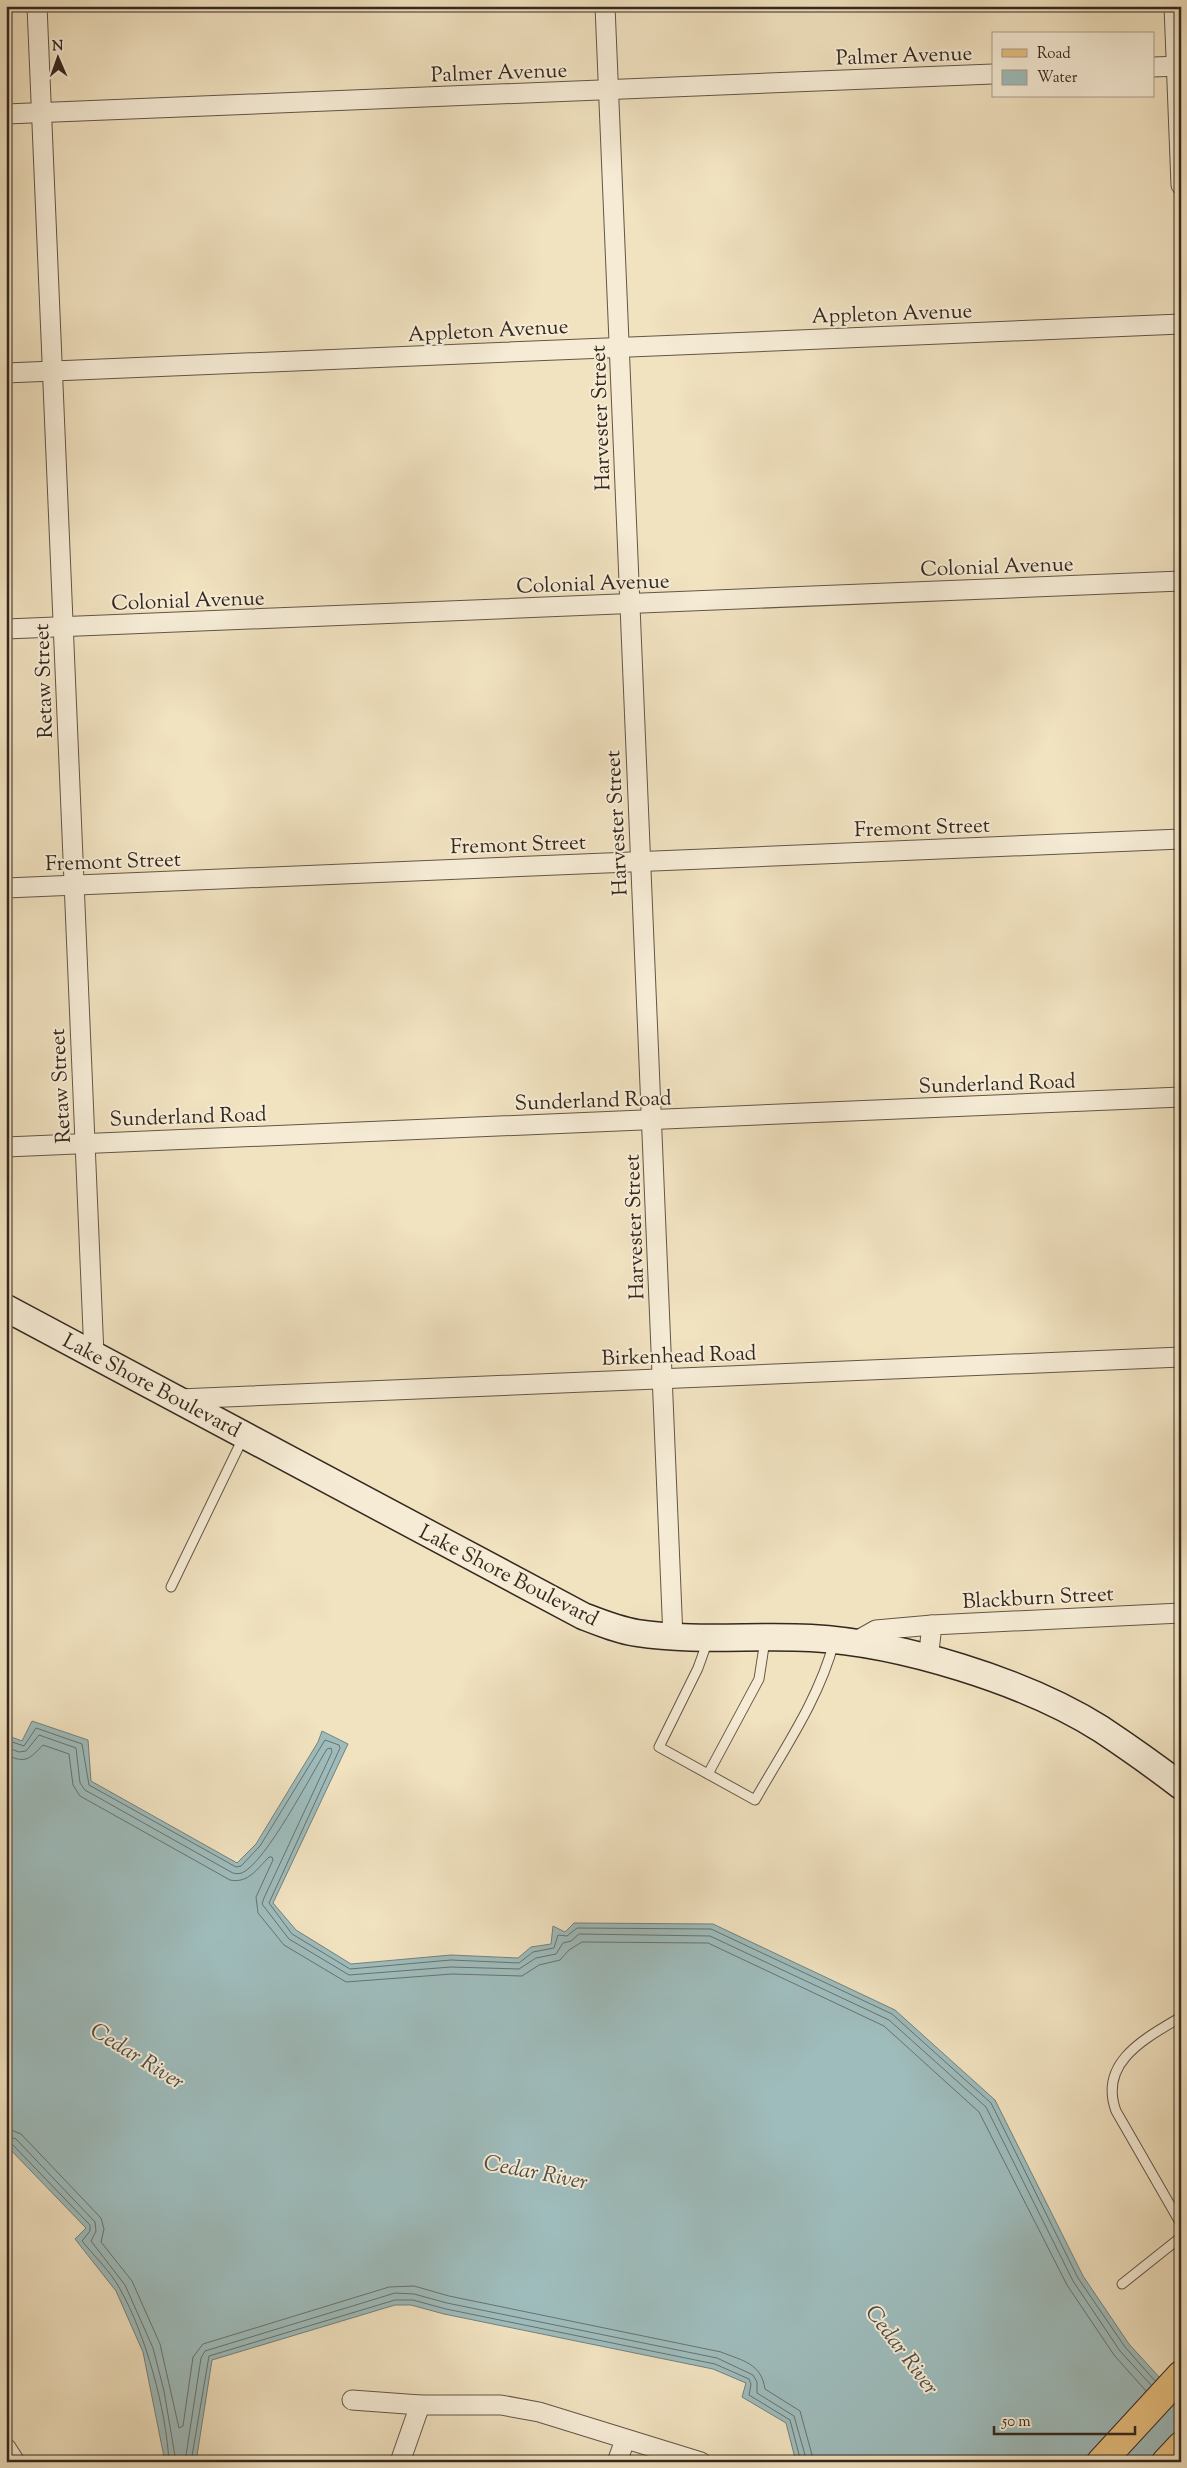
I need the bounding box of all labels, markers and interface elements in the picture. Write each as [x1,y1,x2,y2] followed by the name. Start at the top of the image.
[32,32,82,82] north arrow
[992,32,1154,98] legend
[52,37,64,57] text: N
[835,40,973,74] street label: Palmer Avenue
[1037,44,1071,65] text: Road
[430,57,568,91] street label: Palmer Avenue
[1037,68,1078,89] text: Water
[811,297,973,333] street label: Appleton Avenue
[407,313,569,351] street label: Appleton Avenue
[584,345,620,491] street label: Harvester Street
[920,550,1074,586] street label: Colonial Avenue
[516,567,670,603] street label: Colonial Avenue
[111,584,265,620] street label: Colonial Avenue
[28,623,62,739] street label: Retaw Street
[599,749,637,896] street label: Harvester Street
[854,812,990,846] street label: Fremont Street
[450,829,586,863] street label: Fremont Street
[45,846,181,880] street label: Fremont Street
[44,1028,80,1144] street label: Retaw Street
[918,1067,1076,1103] street label: Sunderland Road
[514,1084,672,1120] street label: Sunderland Road
[109,1100,267,1136] street label: Sunderland Road
[618,1154,654,1300] street label: Harvester Street
[57,1327,246,1447] street label: Lake Shore Boulevard
[601,1339,757,1375] street label: Birkenhead Road
[413,1518,603,1635] street label: Lake Shore Boulevard
[962,1580,1115,1618] street label: Blackburn Street
[83,2016,190,2099] water label: Cedar River
[481,2148,590,2200] water label: Cedar River
[856,2299,945,2403] water label: Cedar River
[994,2403,1136,2435] scale bar
[1001,2412,1031,2433] text: 50 m

